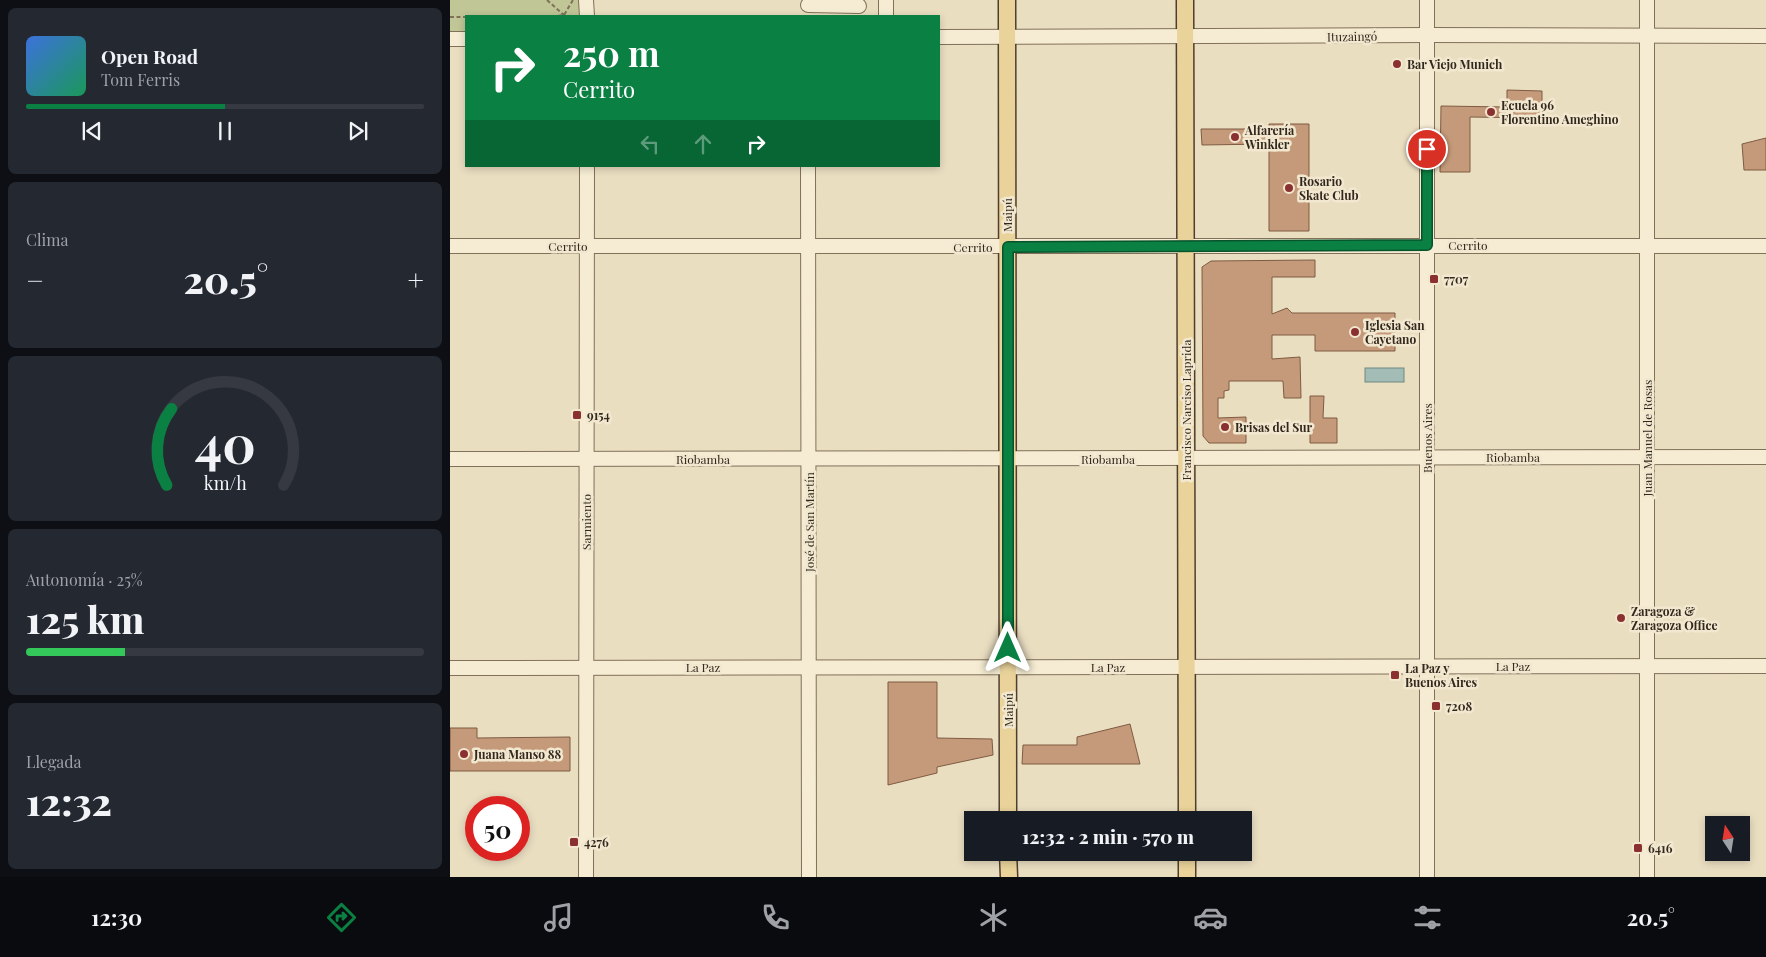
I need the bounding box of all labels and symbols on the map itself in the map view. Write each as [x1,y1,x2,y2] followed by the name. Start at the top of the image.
[1327,28,1378,44] street label: Ituzaingó
[1407,56,1503,72] place label: Bar Viejo Munich
[1391,58,1403,70] marker: Bar Viejo Munich
[1501,97,1619,127] place label: Ecuela 96 Florentino Ameghino
[1485,106,1497,118] marker: Ecuela 96 Florentino Ameghino
[1244,122,1295,152] place label: Alfarería Winkler
[1406,128,1448,170] pin
[1229,131,1241,143] marker: Alfarería Winkler
[1299,173,1359,203] place label: Rosario Skate Club
[1283,182,1295,194] marker: Rosario Skate Club
[999,198,1015,232] street label: Maipú
[1448,237,1488,253] street label: Cerrito
[548,238,588,254] street label: Cerrito
[953,239,993,255] street label: Cerrito
[1444,271,1469,287] place label: 7707
[1428,273,1440,285] marker: 7707
[1365,317,1425,347] place label: Iglesia San Cayetano
[1349,326,1361,338] marker: Iglesia San Cayetano
[1178,340,1194,480] street label: Francisco Narciso Laprida
[1639,380,1655,497] street label: Juan Manuel de Rosas
[1419,403,1435,473] street label: Buenos Aires
[587,407,610,423] place label: 9154
[571,409,583,421] marker: 9154
[1235,419,1313,435] place label: Brisas del Sur
[1219,421,1231,433] marker: Brisas del Sur
[1486,449,1540,465] street label: Riobamba
[676,451,730,467] street label: Riobamba
[1081,451,1135,467] street label: Riobamba
[801,472,817,573] street label: José de San Martín
[578,494,594,550] street label: Sarmiento
[1631,603,1717,633] place label: Zaragoza & Zaragoza Office
[1615,612,1627,624] marker: Zaragoza & Zaragoza Office
[981,621,1033,673] position arrow
[1496,658,1531,674] street label: La Paz
[686,659,721,675] street label: La Paz
[1091,659,1126,675] street label: La Paz
[1405,660,1478,690] place label: La Paz y Buenos Aires
[1389,669,1401,681] marker: La Paz y Buenos Aires
[1000,693,1016,727] street label: Maipú
[1446,698,1472,714] place label: 7208
[1430,700,1442,712] marker: 7208
[473,746,561,762] place label: Juana Manso 88
[458,748,470,760] marker: Juana Manso 88
[465,796,530,861] speed limit sign: 50
[1705,816,1750,861] north arrow
[584,834,609,850] place label: 4276
[568,836,580,848] marker: 4276
[1648,840,1673,856] place label: 6416
[1632,842,1644,854] marker: 6416

